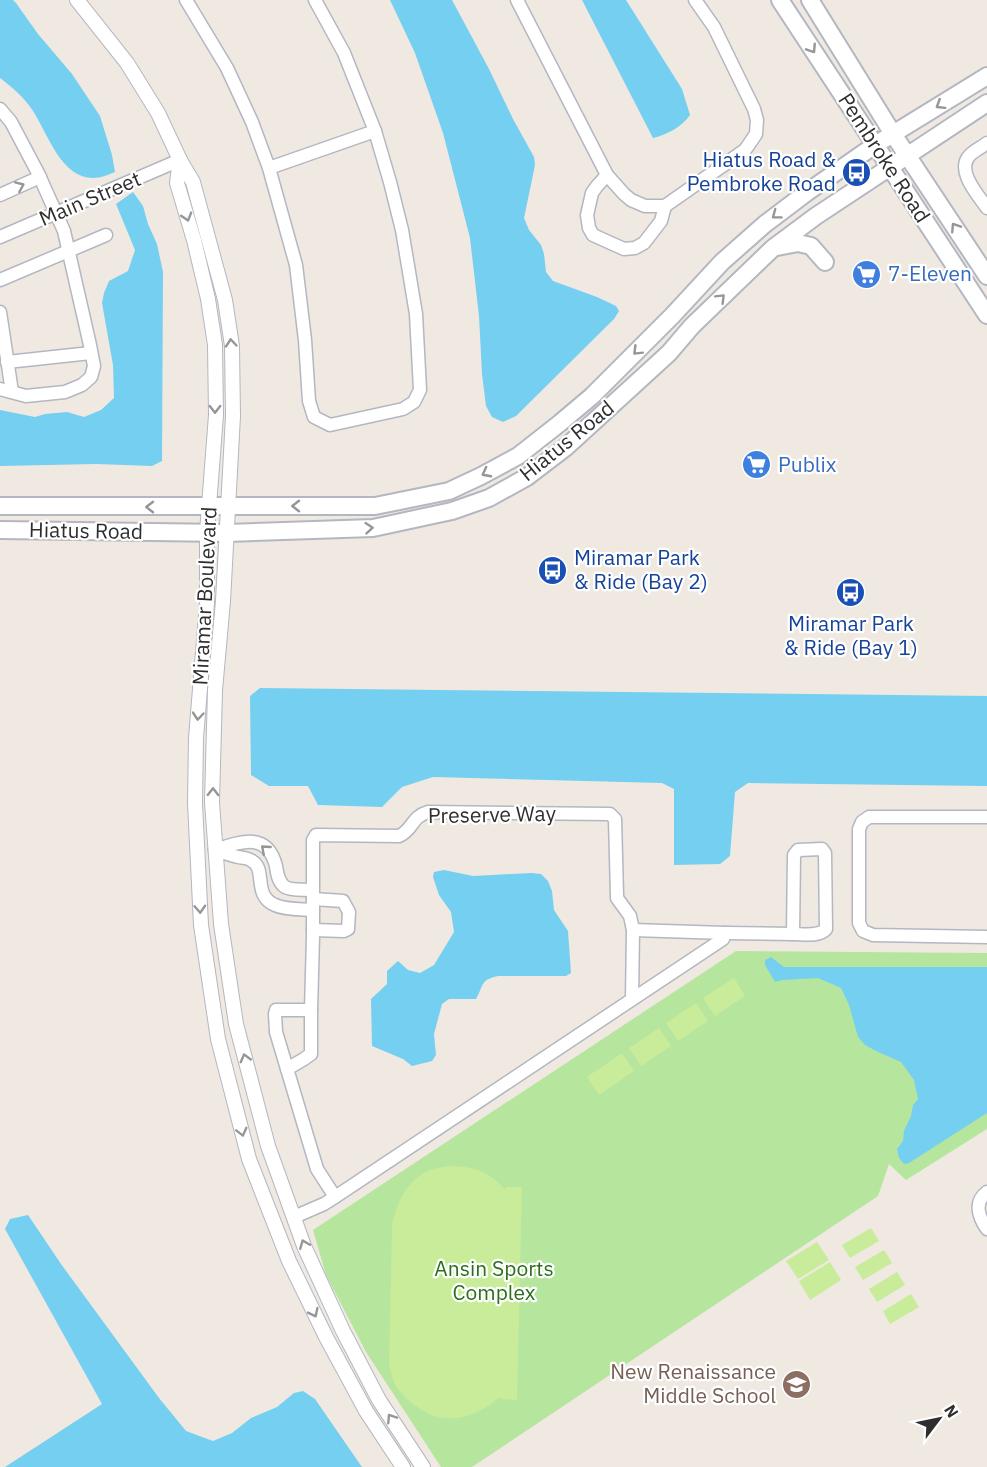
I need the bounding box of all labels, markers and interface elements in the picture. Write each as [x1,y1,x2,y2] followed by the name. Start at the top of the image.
[805,42,816,53] one-way arrow
[832,87,937,228] street label: Pembroke Road
[936,98,946,110] one-way arrow
[687,145,836,197] place label: Hiatus Road & Pembroke Road
[841,156,873,188] bus stop icon: Hiatus Road & Pembroke Road
[34,164,145,232] street label: Main Street
[14,181,25,193] one-way arrow
[772,208,783,219] one-way arrow
[180,211,192,222] one-way arrow
[951,223,962,234] one-way arrow
[851,258,883,290] supermarket icon: 7-Eleven
[888,259,972,287] place label: 7-Eleven
[714,294,725,304] one-way arrow
[225,338,238,348] one-way arrow
[633,344,644,355] one-way arrow
[513,393,620,487] street label: Hiatus Road
[209,405,221,414] one-way arrow
[741,449,773,481] supermarket icon: Publix
[778,450,837,478] place label: Publix
[482,466,492,477] one-way arrow
[292,500,301,512] one-way arrow
[145,501,154,513] one-way arrow
[185,506,223,686] street label: Miramar Boulevard
[29,515,143,545] street label: Hiatus Road
[365,522,374,535] one-way arrow
[574,543,708,595] place label: Miramar Park & Ride (Bay 2)
[537,554,569,586] bus stop icon: Miramar Park & Ride (Bay 2)
[835,577,867,609] bus stop icon: Miramar Park & Ride (Bay 1)
[784,609,918,661] place label: Miramar Park & Ride (Bay 1)
[192,712,205,721] one-way arrow
[207,787,219,796] one-way arrow
[428,799,557,829] street label: Preserve Way
[260,846,271,857] one-way arrow
[194,905,206,914] one-way arrow
[239,1054,252,1064] one-way arrow
[235,1127,248,1137] one-way arrow
[299,1239,311,1250] one-way arrow
[434,1254,554,1306] park label: Ansin Sports Complex
[307,1307,318,1318] one-way arrow
[610,1357,776,1409] place label: New Renaissance Middle School
[781,1368,813,1400] school or university icon: New Renaissance Middle School
[909,1389,969,1449] north arrow
[940,1401,963,1421] text: N
[387,1414,398,1425] one-way arrow

